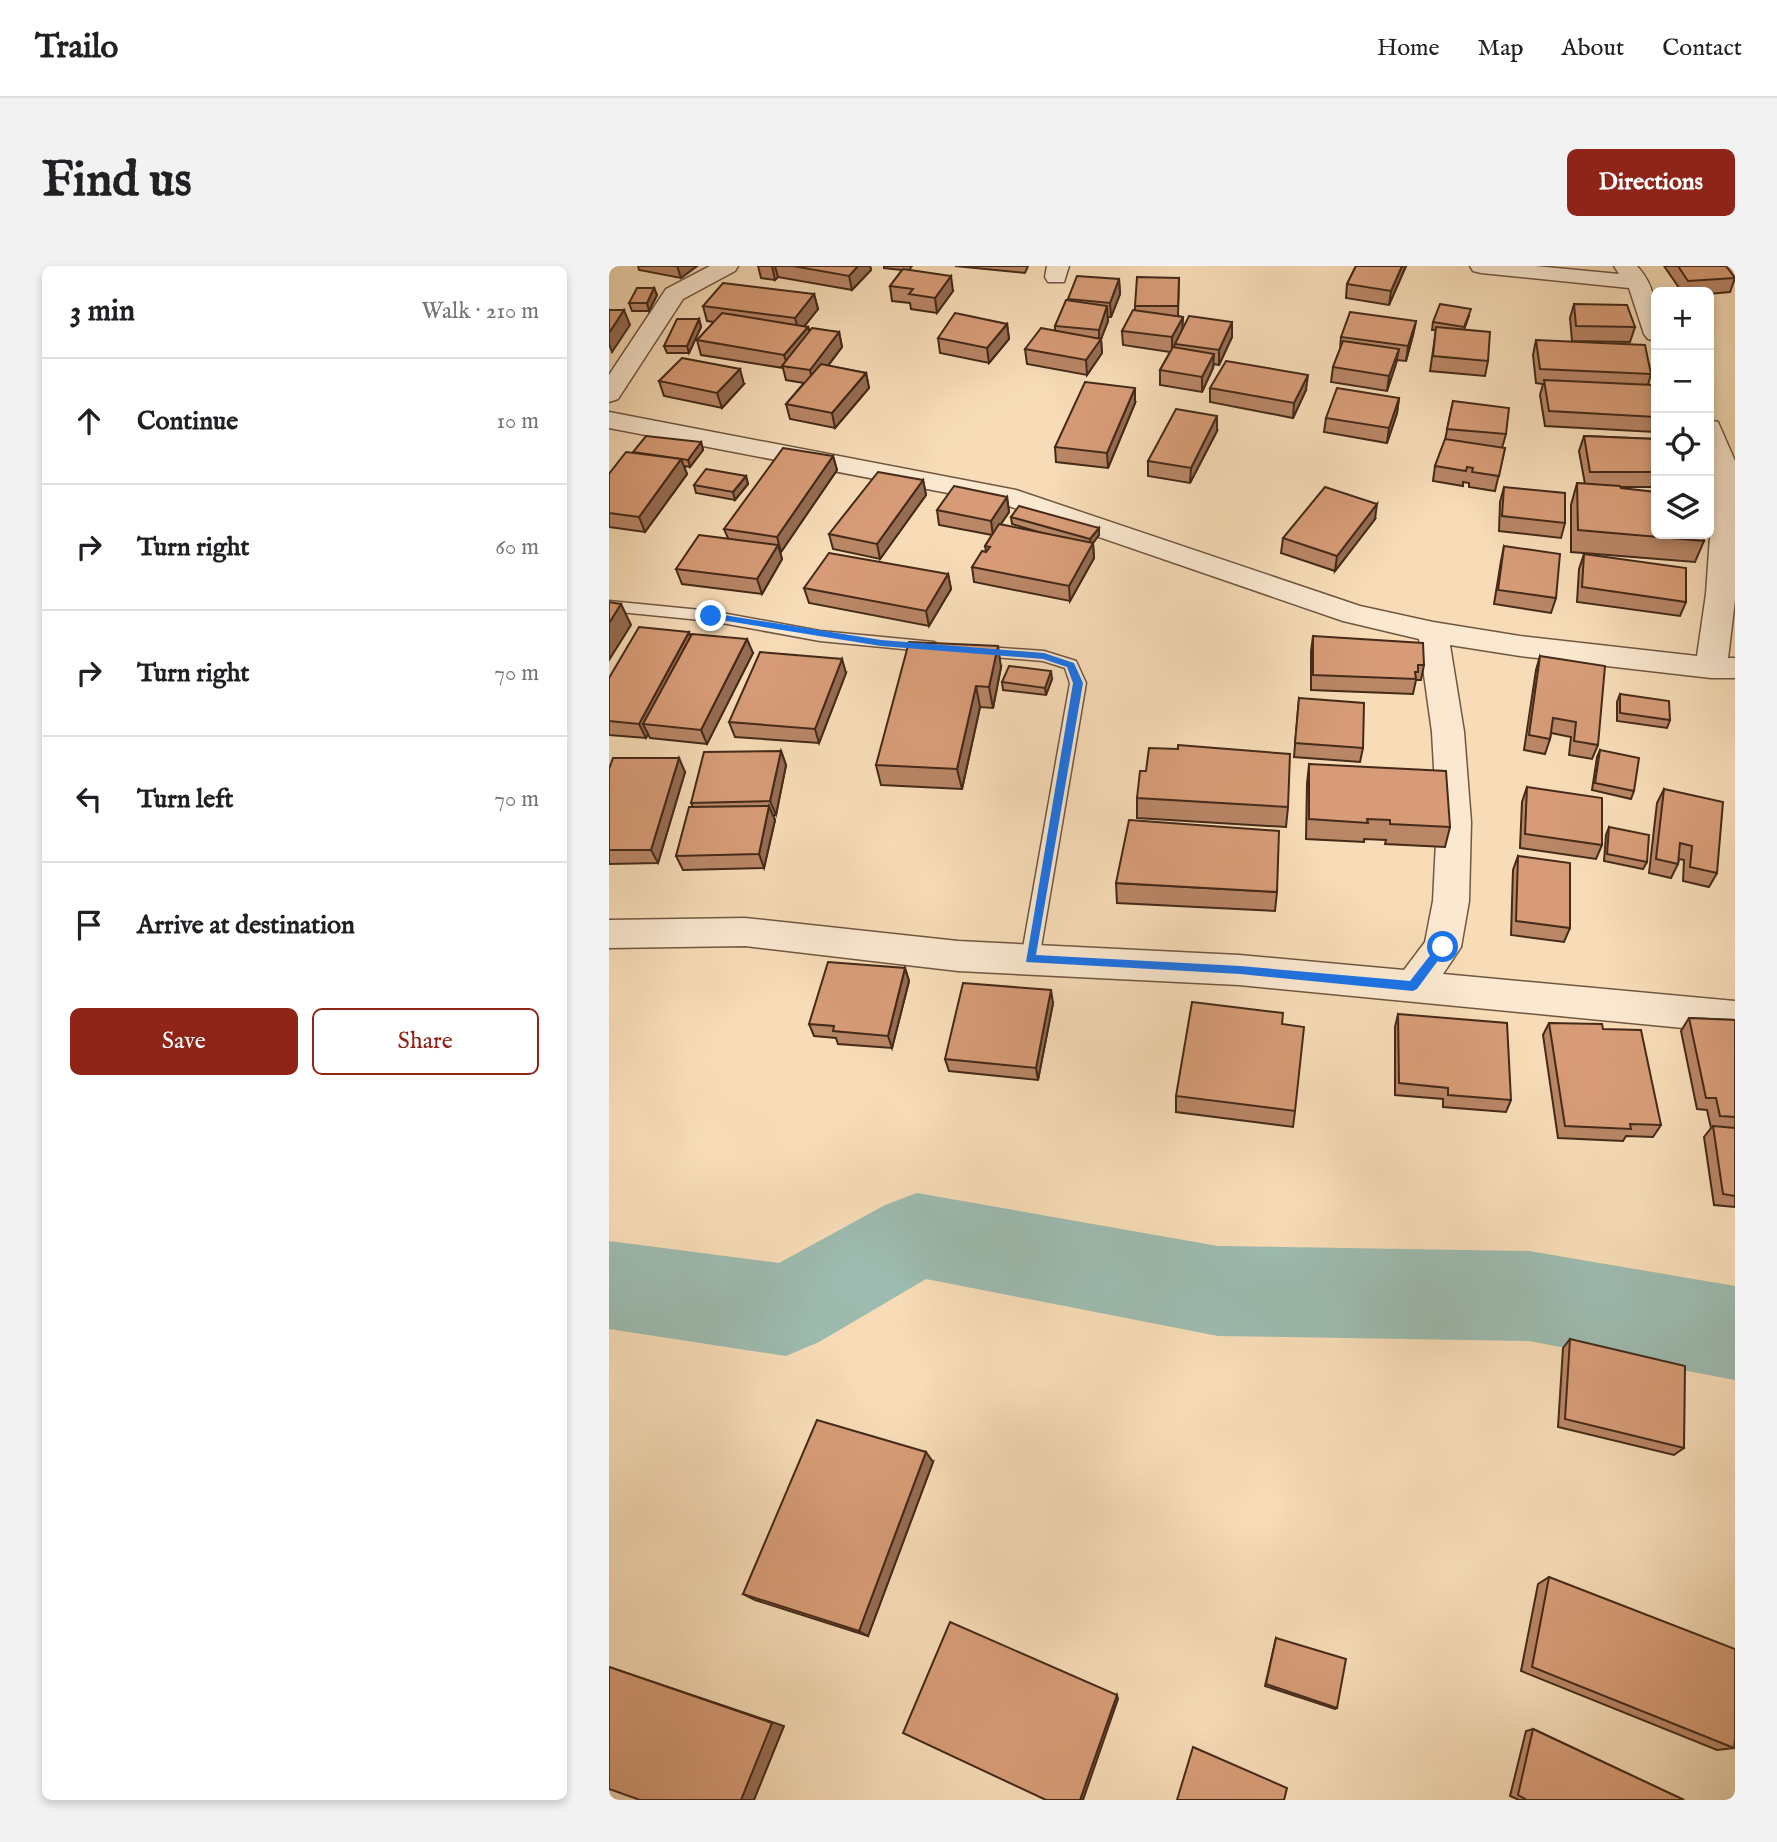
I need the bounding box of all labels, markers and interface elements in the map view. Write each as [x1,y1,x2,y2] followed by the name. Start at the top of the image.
[35,27,118,69] text: Trailo
[1377,33,1440,64] text: Home
[1478,33,1524,64] text: Map
[1562,33,1624,64] text: About
[1662,33,1742,64] text: Contact
[1567,149,1735,216] button: Directions
[42,151,192,213] text: Find us
[1651,287,1714,539] map controls
[1651,287,1714,350] button: +
[70,293,135,331] text: 3 min
[422,297,539,326] text: Walk · 210 m
[1651,350,1714,413] button: −
[70,402,108,440] icon: ahead
[137,405,238,438] text: Continue
[496,407,539,436] text: 10 m
[1651,413,1714,476] button: locate
[1651,476,1714,539] button: layers
[70,528,108,566] icon: right
[137,531,250,564] text: Turn right
[495,533,539,562] text: 60 m
[695,600,726,631] route end
[70,654,108,692] icon: right
[137,657,250,690] text: Turn right
[494,659,539,688] text: 70 m
[70,780,108,818] icon: left
[137,783,234,816] text: Turn left
[494,785,539,814] text: 70 m
[70,906,108,944] icon: arrive
[137,909,355,942] text: Arrive at destination
[1427,931,1458,962] route start
[70,1008,298,1075] button: Save
[312,1008,539,1075] button: Share

